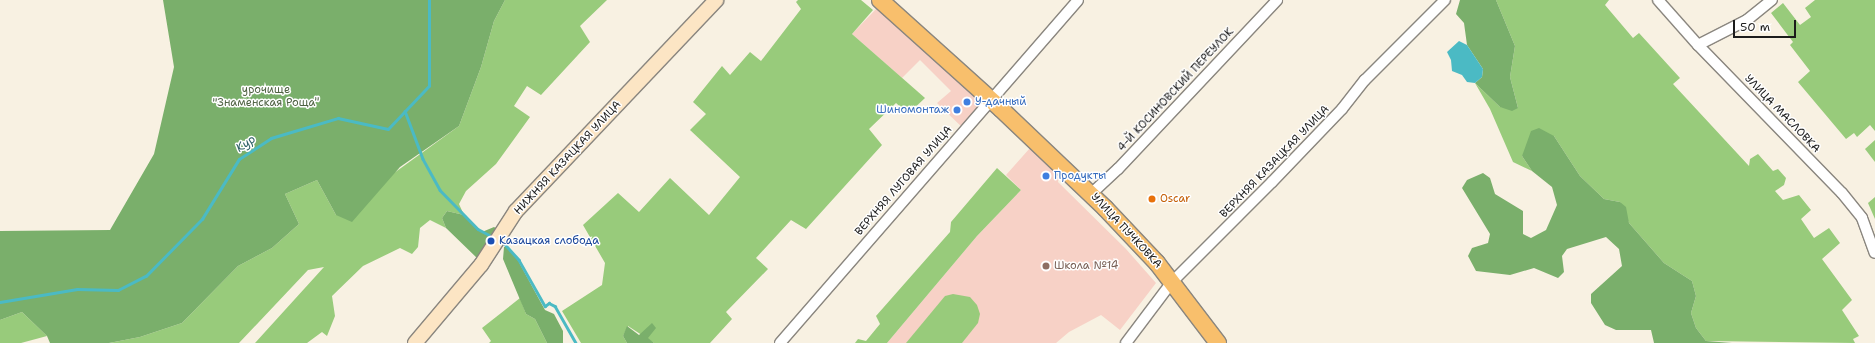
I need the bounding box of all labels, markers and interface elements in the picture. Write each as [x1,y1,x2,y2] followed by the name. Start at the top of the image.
[1735,12,1798,38] scale bar
[1740,19,1770,35] text: 50 m
[1115,26,1237,154] street label: 4-Й КОСИНОВСКИЙ ПЕРЕУЛОК
[1742,72,1822,156] street label: УЛИЦА МАСЛОВКА
[213,84,319,110] park label: урочище "Знаменская Роща"
[975,95,1027,109] place label: У-дачный
[962,97,972,107] marker: У-дачный
[512,98,624,218] street label: НИЖНЯЯ КАЗАЦКАЯ УЛИЦА
[876,103,949,117] place label: Шиномонтаж
[1218,103,1332,221] street label: ВЕРХНЯЯ КАЗАЦКАЯ УЛИЦА
[952,105,962,115] marker: Шиномонтаж
[853,123,955,239] street label: ВЕРХНЯЯ ЛУГОВАЯ УЛИЦА
[233,132,259,156] water label: Кур
[1054,169,1106,183] place label: Продукты
[1041,171,1051,181] marker: Продукты
[1088,191,1164,271] street label: УЛИЦА ПУЧКОВКА
[1160,192,1190,206] place label: Oscar
[1147,194,1157,204] marker: Oscar
[499,234,599,248] place label: Казацкая слобода
[486,236,496,246] marker: Казацкая слобода
[1054,259,1118,273] place label: Школа №14
[1041,261,1051,271] marker: Школа №14

